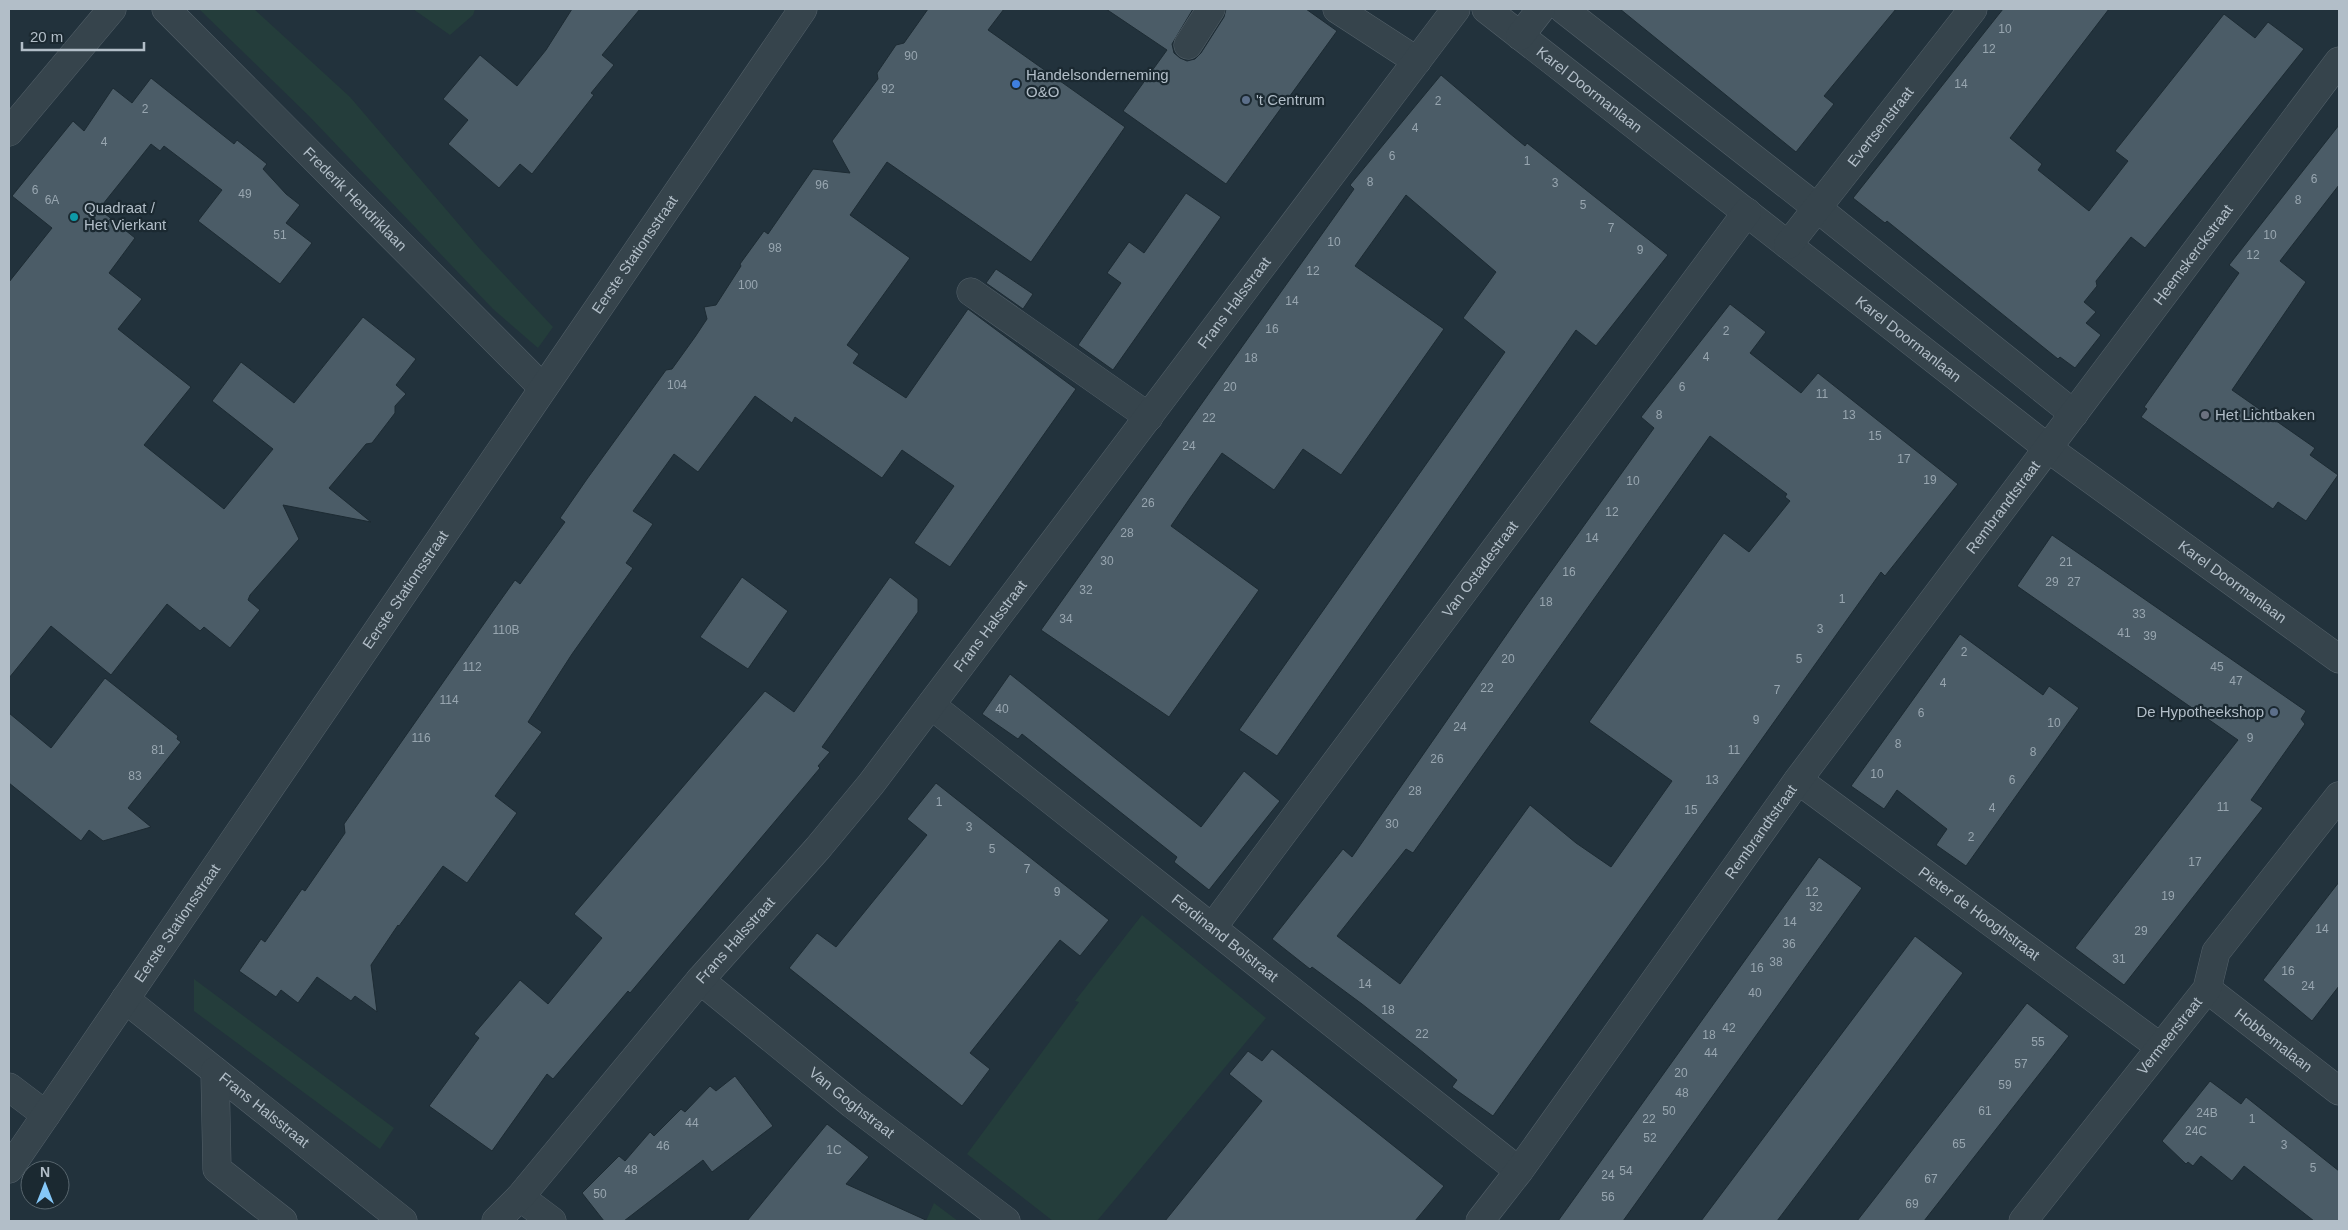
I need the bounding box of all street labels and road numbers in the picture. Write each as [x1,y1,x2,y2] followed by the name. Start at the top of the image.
[1533,43,1646,136] street label: Karel Doormanlaan
[1844,83,1917,170] street label: Evertsenstraat
[300,143,411,254] street label: Frederik Hendriklaan
[588,191,681,317] street label: Eerste Stationsstraat
[2150,200,2236,308] street label: Heemskerckstraat
[1194,253,1274,351] street label: Frans Halsstraat
[1852,292,1965,385] street label: Karel Doormanlaan
[1962,457,2044,557] street label: Rembrandtstraat
[1438,517,1522,620] street label: Van Ostadestraat
[359,526,452,652] street label: Eerste Stationsstraat
[2175,537,2290,626] street label: Karel Doormanlaan
[950,576,1030,675] street label: Frans Halsstraat
[1721,780,1800,882] street label: Rembrandtstraat
[131,860,224,985] street label: Eerste Stationsstraat
[1916,863,2044,964] street label: Pieter de Hooghstraat
[1169,890,1282,985] street label: Ferdinand Bolstraat
[692,893,779,987] street label: Frans Halsstraat
[2133,993,2206,1078] street label: Vermeerstraat
[2232,1005,2316,1075] street label: Hobbemalaan
[806,1063,899,1142] street label: Van Goghstraat
[216,1069,313,1151] street label: Frans Halsstraat

